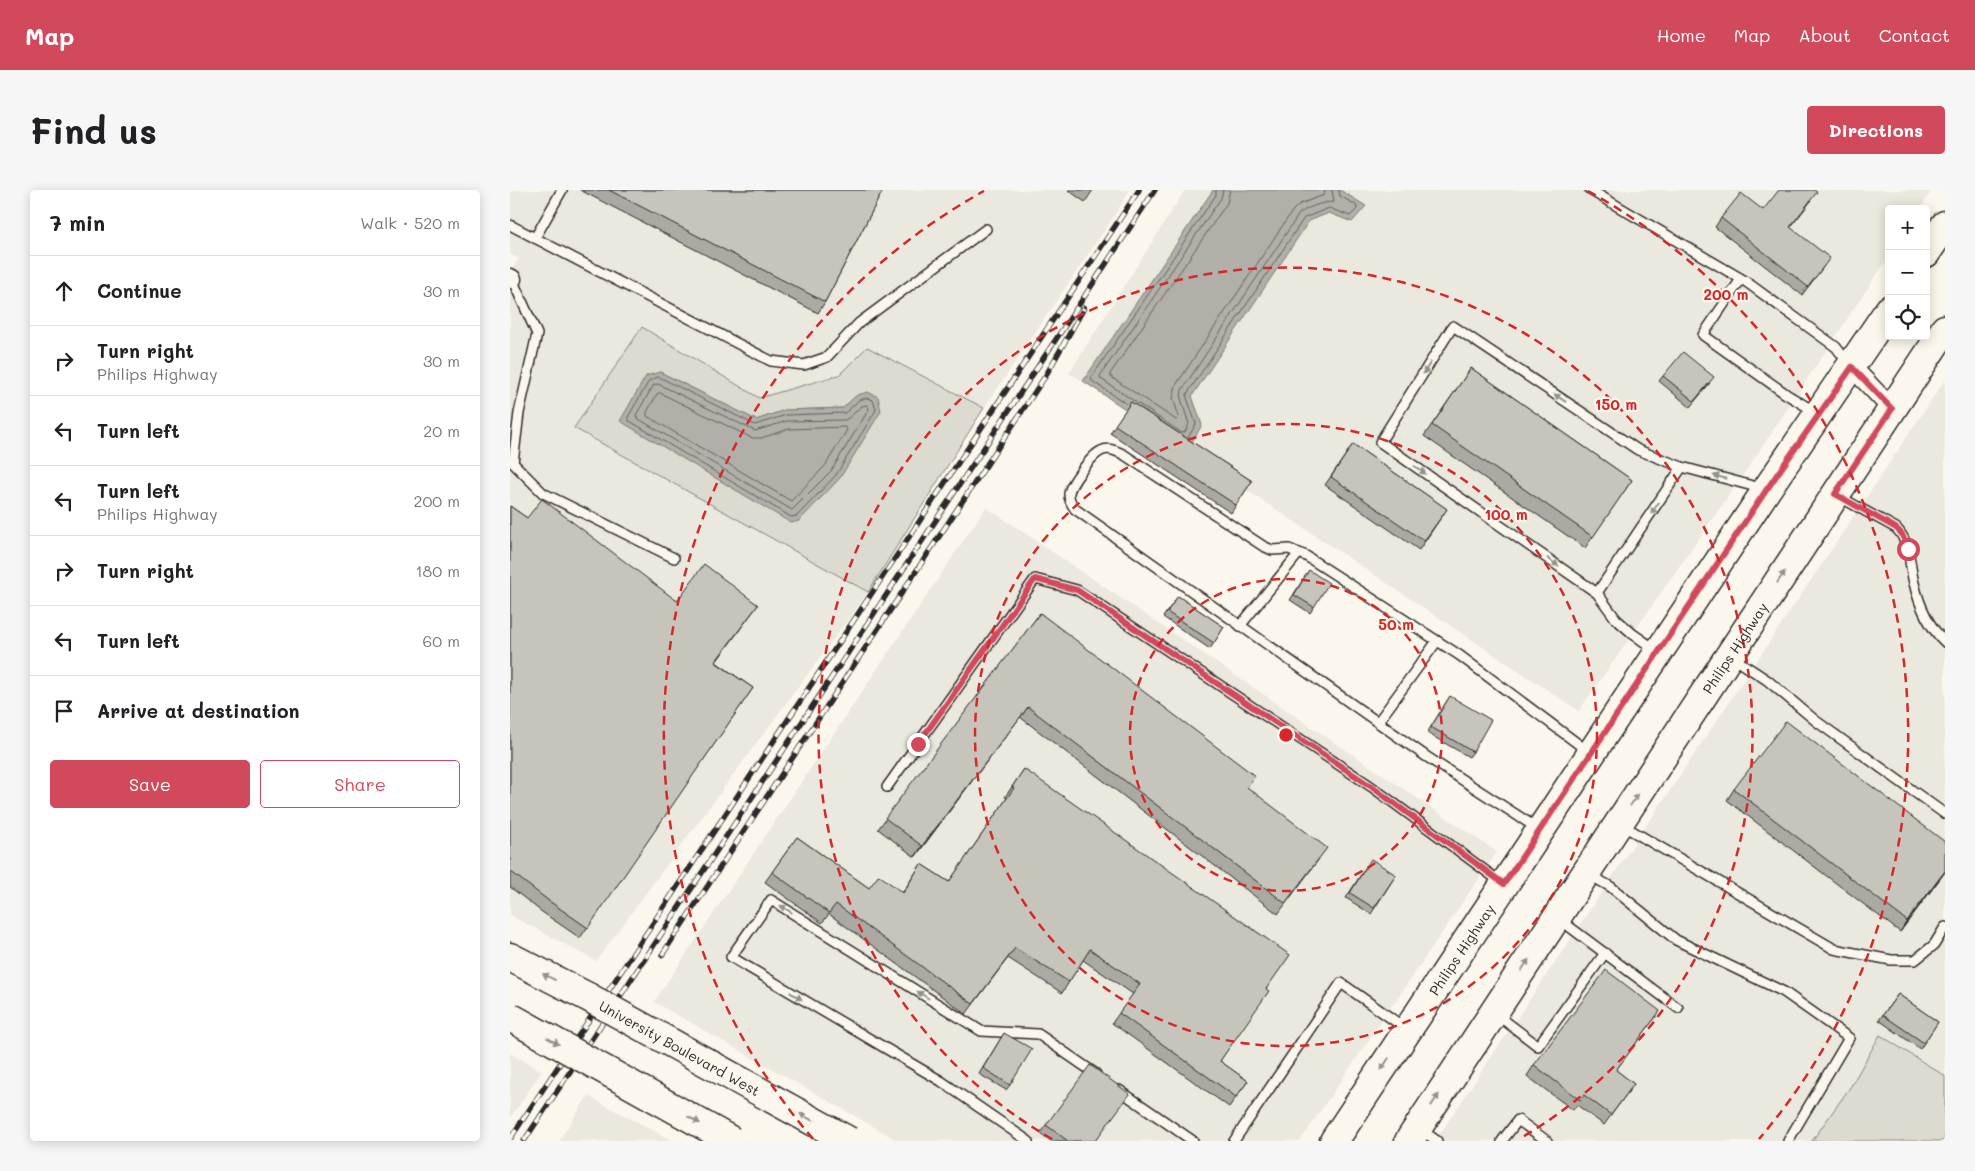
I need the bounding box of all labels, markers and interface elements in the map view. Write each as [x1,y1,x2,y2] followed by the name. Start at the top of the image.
[25,20,74,51] text: Map
[1657,23,1706,47] text: Home
[1734,23,1770,47] text: Map
[1798,23,1851,47] text: About
[1879,23,1950,47] text: Contact
[1807,106,1945,154] button: Directions
[30,107,157,153] text: Find us
[1885,205,1930,340] map controls
[1885,205,1930,250] button: +
[50,209,105,236] text: 7 min
[360,212,460,233] text: Walk · 520 m
[1885,250,1930,295] button: −
[50,277,78,305] icon: ahead
[97,278,182,303] text: Continue
[423,280,460,301] text: 30 m
[1704,284,1749,304] text: 200 m
[1885,295,1930,340] button: locate
[97,338,194,363] text: Turn right
[50,347,78,375] icon: right
[423,350,460,371] text: 30 m
[1422,361,1431,374] one-way arrow
[97,363,218,384] text: Philips Highway
[1553,393,1567,403] one-way arrow
[1595,394,1637,414] text: 150 m
[50,417,78,445] icon: left
[97,418,180,443] text: Turn left
[423,420,460,441] text: 20 m
[1413,465,1427,475] one-way arrow
[1712,473,1727,481] one-way arrow
[97,478,180,503] text: Turn left
[50,487,78,515] icon: left
[413,490,460,511] text: 200 m
[1650,501,1659,514] one-way arrow
[97,503,218,524] text: Philips Highway
[1484,504,1528,524] text: 100 m
[1897,538,1920,561] route start
[50,557,78,585] icon: right
[1546,557,1560,567] one-way arrow
[97,558,194,583] text: Turn right
[415,560,460,581] text: 180 m
[1776,570,1786,583] one-way arrow
[1698,598,1772,697] street label: Philips Highway
[1378,614,1414,634] text: 50 m
[50,627,78,655] icon: left
[97,628,180,653] text: Turn left
[423,630,460,651] text: 60 m
[50,697,78,725] icon: arrive
[97,698,300,723] text: Arrive at destination
[1277,726,1295,744] centre of rings
[907,733,930,756] route end
[50,760,250,808] button: Save
[260,760,460,808] button: Share
[1629,794,1639,807] one-way arrow
[1424,900,1498,999] street label: Philips Highway
[779,904,792,914] one-way arrow
[1520,958,1530,972] one-way arrow
[542,973,556,981] one-way arrow
[917,990,930,1000] one-way arrow
[790,991,803,1000] one-way arrow
[596,996,764,1100] street label: University Boulevard West
[545,1037,560,1045] one-way arrow
[1380,1057,1390,1070] one-way arrow
[1431,1094,1440,1107] one-way arrow
[799,1113,813,1122] one-way arrow
[687,1116,702,1124] one-way arrow

